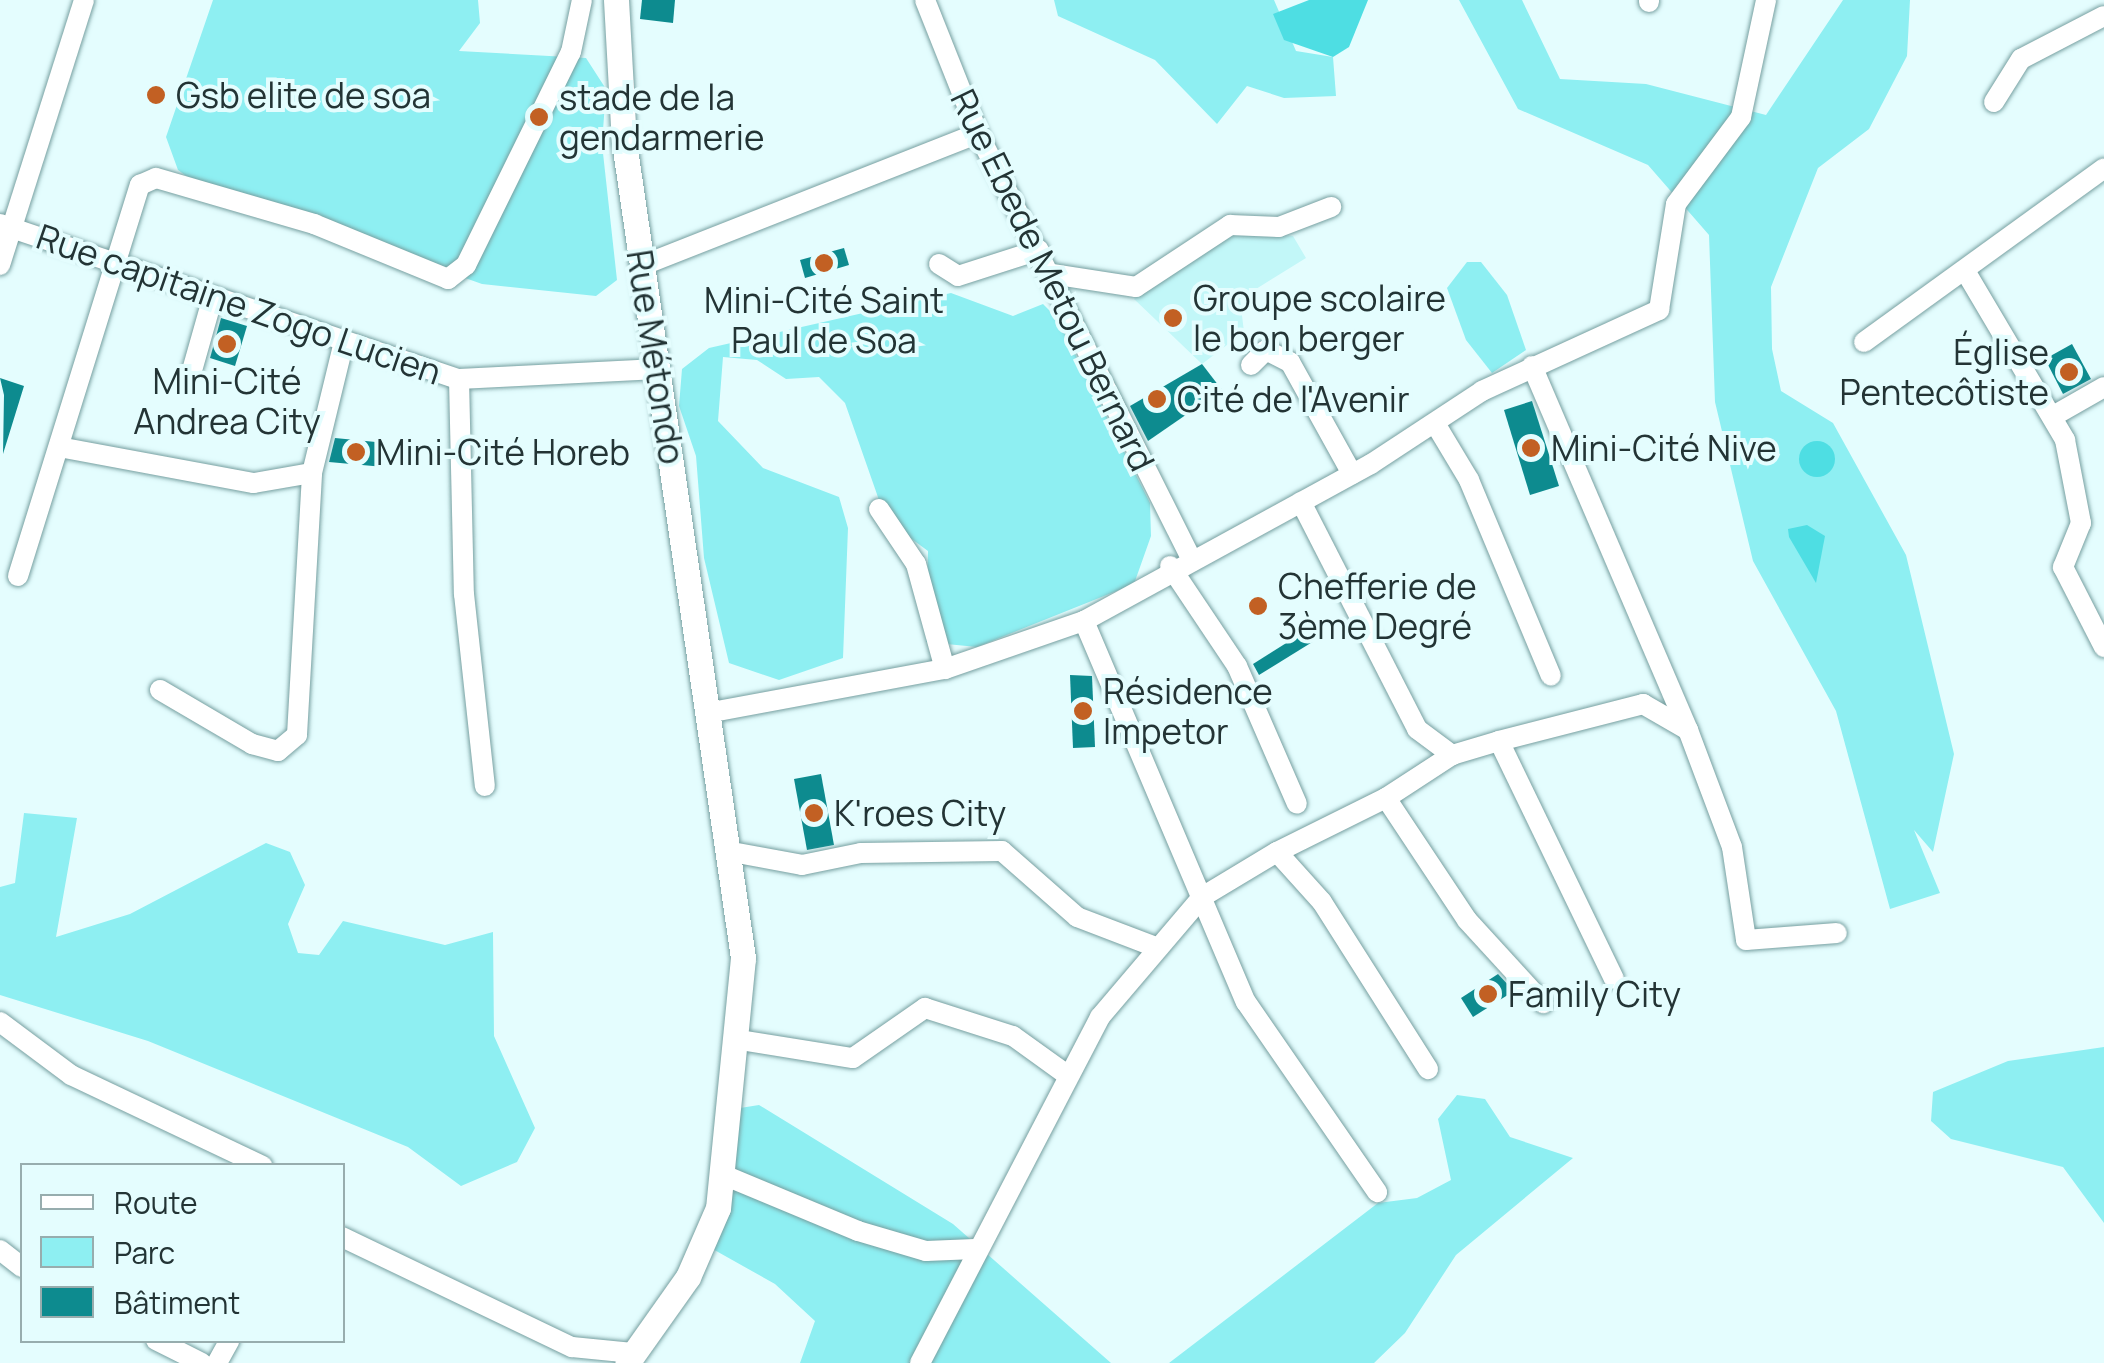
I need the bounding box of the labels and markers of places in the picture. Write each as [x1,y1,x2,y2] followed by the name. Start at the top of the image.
[176,74,431,116] place label: Gsb elite de soa
[559,76,764,158] place label: stade de la gendarmerie
[145,84,167,106] marker: Gsb elite de soa
[528,106,550,128] marker: stade de la gendarmerie
[813,252,835,274] marker: Mini-Cité Saint Paul de Soa
[1193,277,1446,359] place label: Groupe scolaire le bon berger
[704,279,944,361] place label: Mini-Cité Saint Paul de Soa
[1162,307,1184,329] marker: Groupe scolaire le bon berger
[1840,331,2049,413] place label: Église Pentecôtiste
[216,333,238,355] marker: Mini-Cité Andrea City
[133,360,321,442] place label: Mini-Cité Andrea City
[2058,361,2080,383] marker: Église Pentecôtiste
[1177,378,1410,420] place label: Cité de l'Avenir
[1146,388,1168,410] marker: Cité de l'Avenir
[1551,427,1777,469] place label: Mini-Cité Nive
[376,431,630,473] place label: Mini-Cité Horeb
[1520,437,1542,459] marker: Mini-Cité Nive
[345,441,367,463] marker: Mini-Cité Horeb
[1278,565,1477,647] place label: Chefferie de 3ème Degré
[1247,595,1269,617] marker: Chefferie de 3ème Degré
[1103,670,1273,752] place label: Résidence Impetor
[1072,700,1094,722] marker: Résidence Impetor
[834,792,1006,834] place label: K'roes City
[803,802,825,824] marker: K'roes City
[1508,973,1681,1015] place label: Family City
[1477,983,1499,1005] marker: Family City

